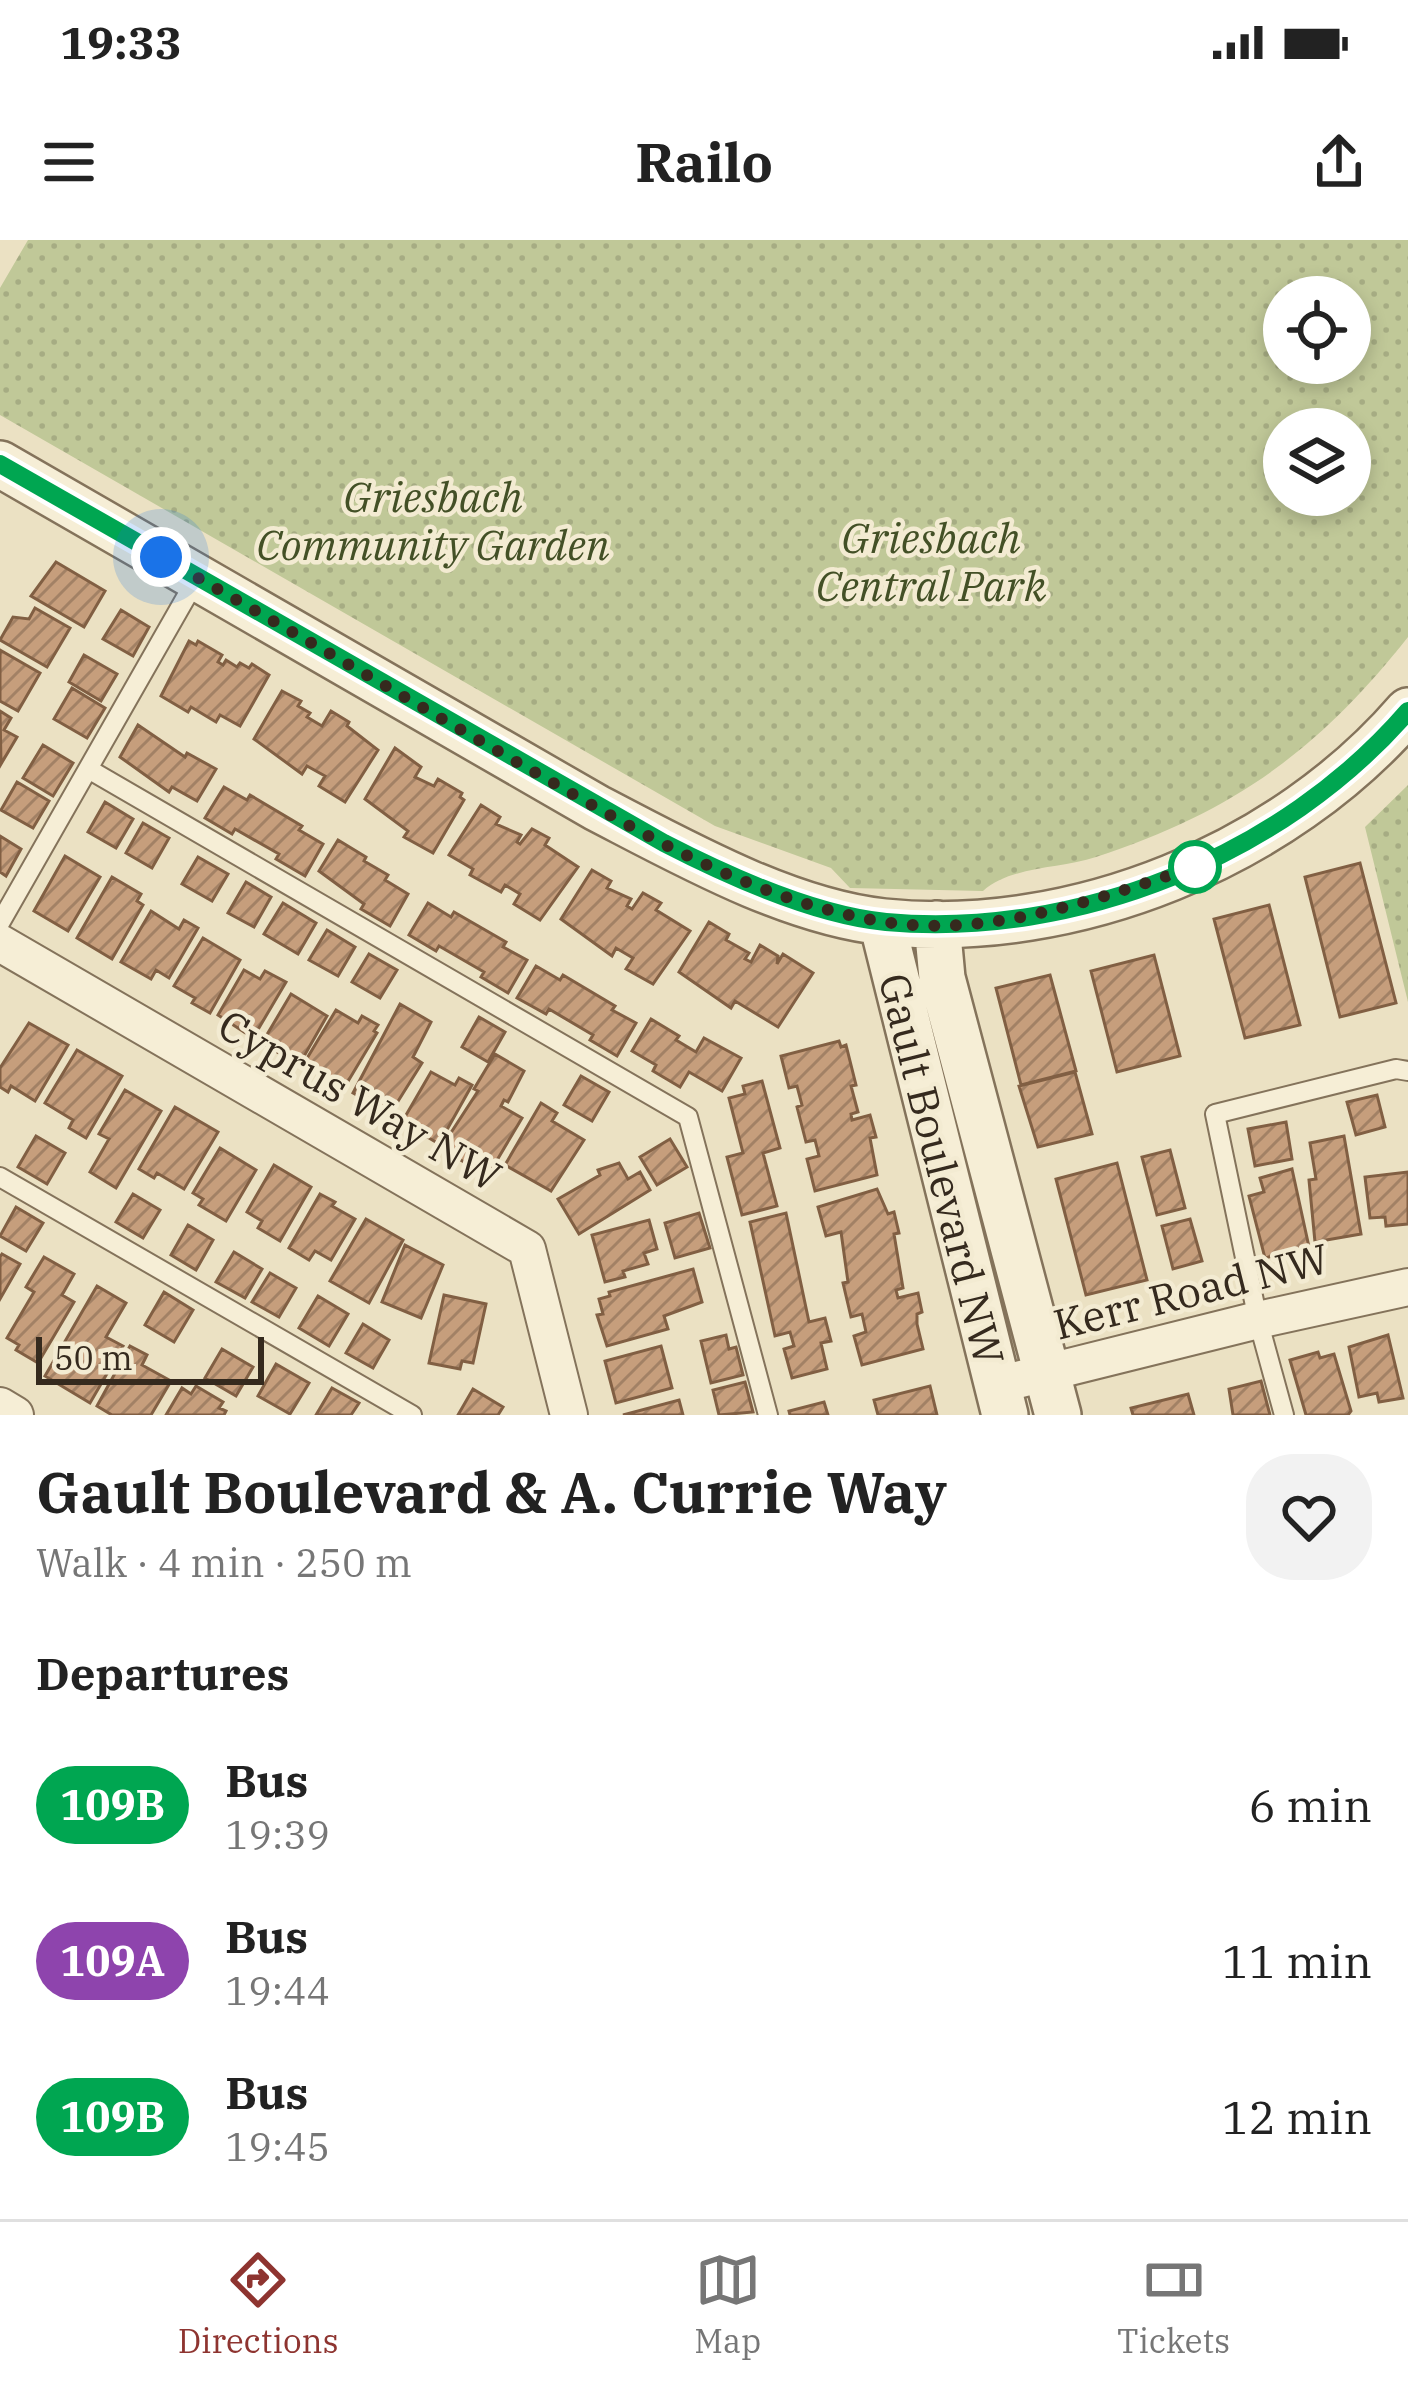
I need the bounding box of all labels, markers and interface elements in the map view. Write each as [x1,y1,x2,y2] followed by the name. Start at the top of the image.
[60,13,182,71] text: 19:33
[635,127,773,197] text: Railo
[36,129,102,195] icon: menu
[1306,129,1372,195] icon: share
[1263,276,1371,516] map controls
[1263,276,1371,384] button: locate
[1263,408,1371,516] button: layers
[256,469,610,572] park label: Griesbach Community Garden
[816,510,1047,613] park label: Griesbach Central Park
[131,527,191,587] your location
[1170,842,1220,892] unlabelled marker
[867,968,1017,1370] street label: Gault Boulevard NW
[209,997,511,1203] street label: Cyprus Way NW
[1048,1230,1334,1352] street label: Kerr Road NW
[36,1331,264,1384] scale bar
[54,1336,133,1379] text: 50 m
[1246,1454,1372,1580] button: heart
[36,1455,947,1529] text: Gault Boulevard & A. Currie Way
[36,1537,412,1588] text: Walk · 4 min · 250 m
[36,1644,289,1702] text: Departures
[225,1751,308,1809] text: Bus
[1249,1776,1372,1834] text: 6 min
[60,1777,165,1832] text: 109B
[225,1809,330,1860] text: 19:39
[225,1907,308,1965] text: Bus
[1222,1932,1372,1990] text: 11 min
[60,1933,165,1988] text: 109A
[225,1965,330,2016] text: 19:44
[225,2063,308,2121] text: Bus
[1222,2088,1372,2146] text: 12 min
[60,2089,165,2144] text: 109B
[225,2121,330,2172] text: 19:45
[178,2247,339,2362] tab: Directions
[694,2247,761,2362] tab: Map
[1117,2247,1230,2362] tab: Tickets

